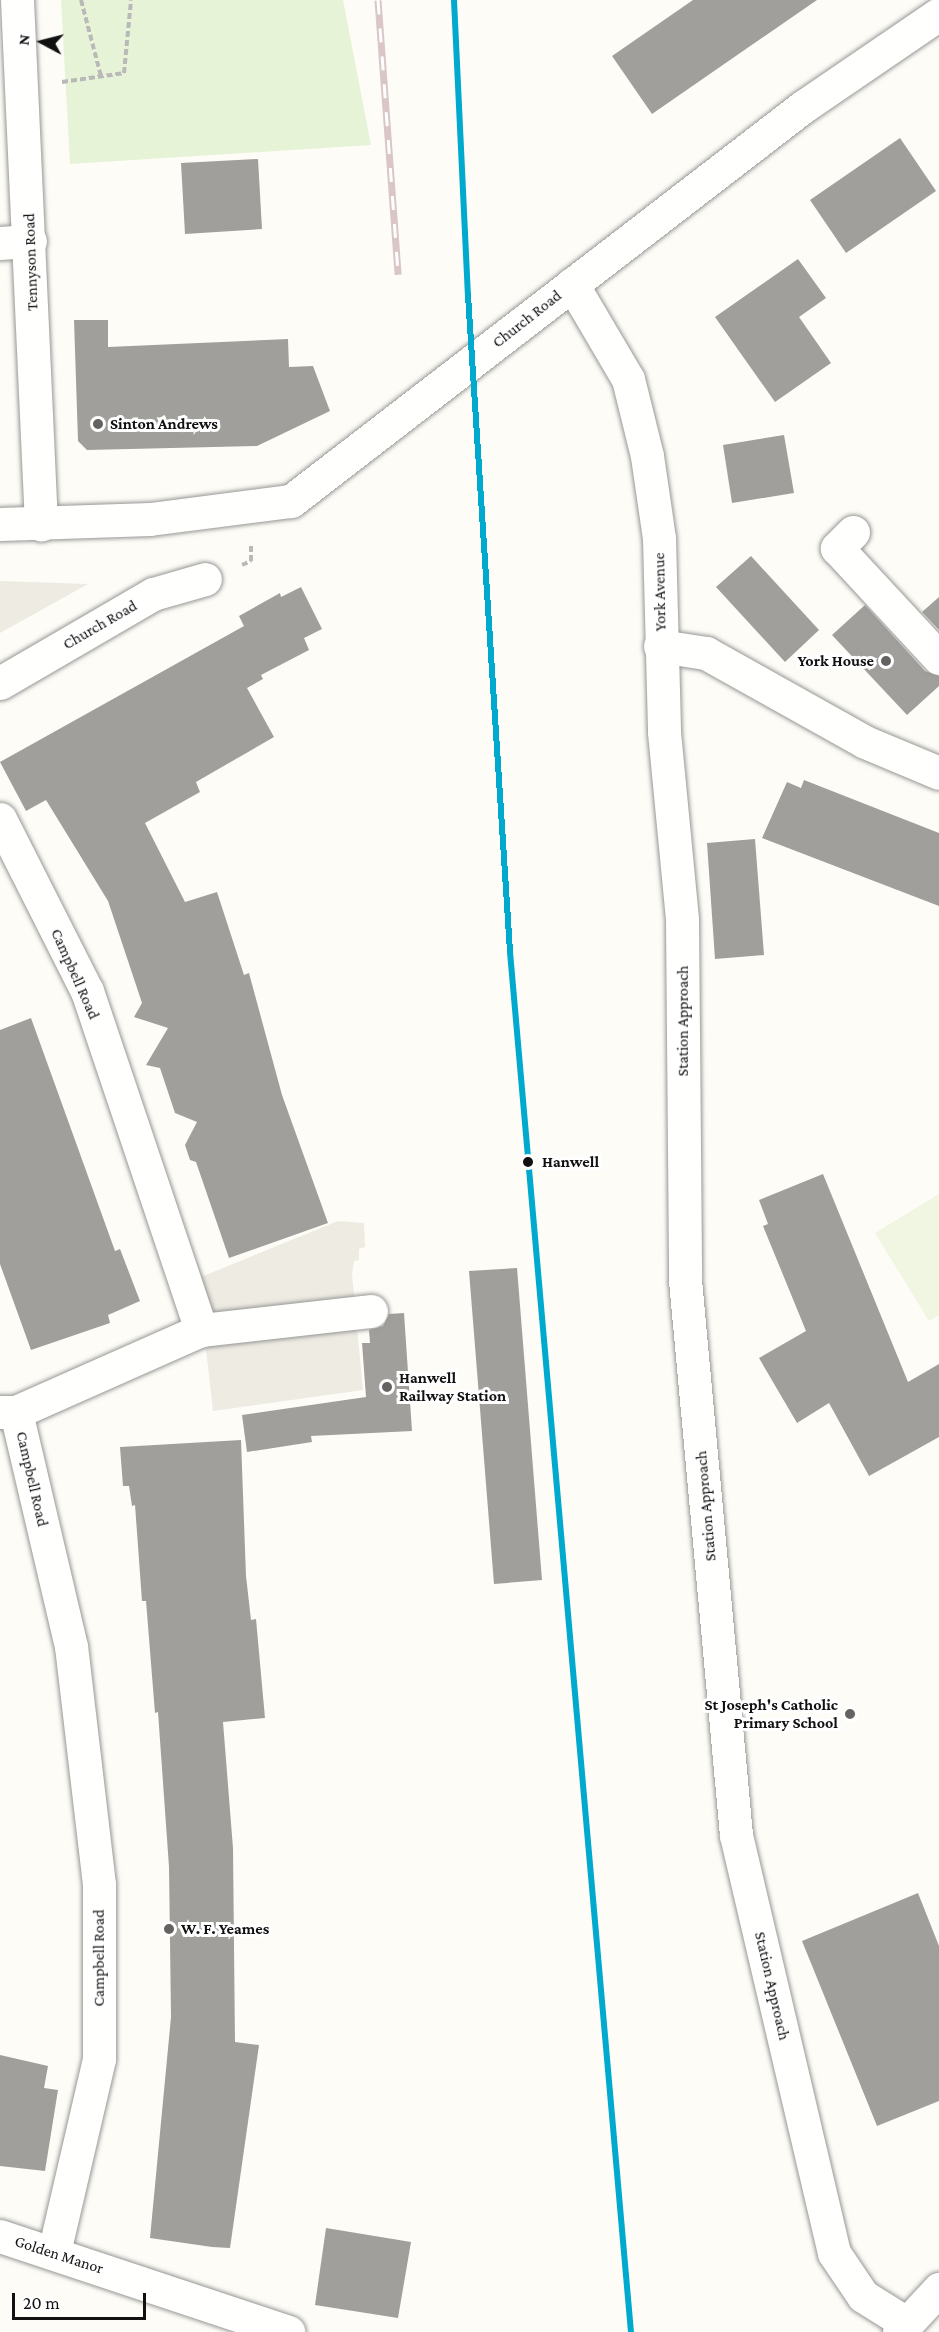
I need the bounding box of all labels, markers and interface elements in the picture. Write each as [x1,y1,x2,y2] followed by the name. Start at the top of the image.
[12,12,72,72] north arrow
[15,33,33,46] text: N
[20,213,42,311] street label: Tennyson Road
[489,286,565,352] street label: Church Road
[110,414,218,434] place label: Sinton Andrews
[91,417,105,431] marker: Sinton Andrews
[650,553,670,631] street label: York Avenue
[59,596,141,654] street label: Church Road
[797,651,874,671] place label: York House
[879,654,893,668] marker: York House
[46,926,104,1022] street label: Campbell Road
[673,966,693,1076] street label: Station Approach
[542,1152,599,1172] place label: Hanwell
[519,1153,537,1171] marker: Hanwell
[399,1368,506,1406] place label: Hanwell Railway Station
[380,1380,394,1394] marker: Hanwell Railway Station
[12,1430,52,1528] street label: Campbell Road
[692,1450,720,1562] street label: Station Approach
[704,1695,838,1733] place label: St Joseph's Catholic Primary School
[843,1707,857,1721] marker: St Joseph's Catholic Primary School
[89,1909,109,2007] street label: Campbell Road
[181,1919,269,1939] place label: W. F. Yeames
[162,1922,176,1936] marker: W. F. Yeames
[750,1930,794,2042] street label: Station Approach
[12,2232,106,2278] street label: Golden Manor
[15,2281,148,2319] scale bar
[23,2293,60,2313] text: 20 m

